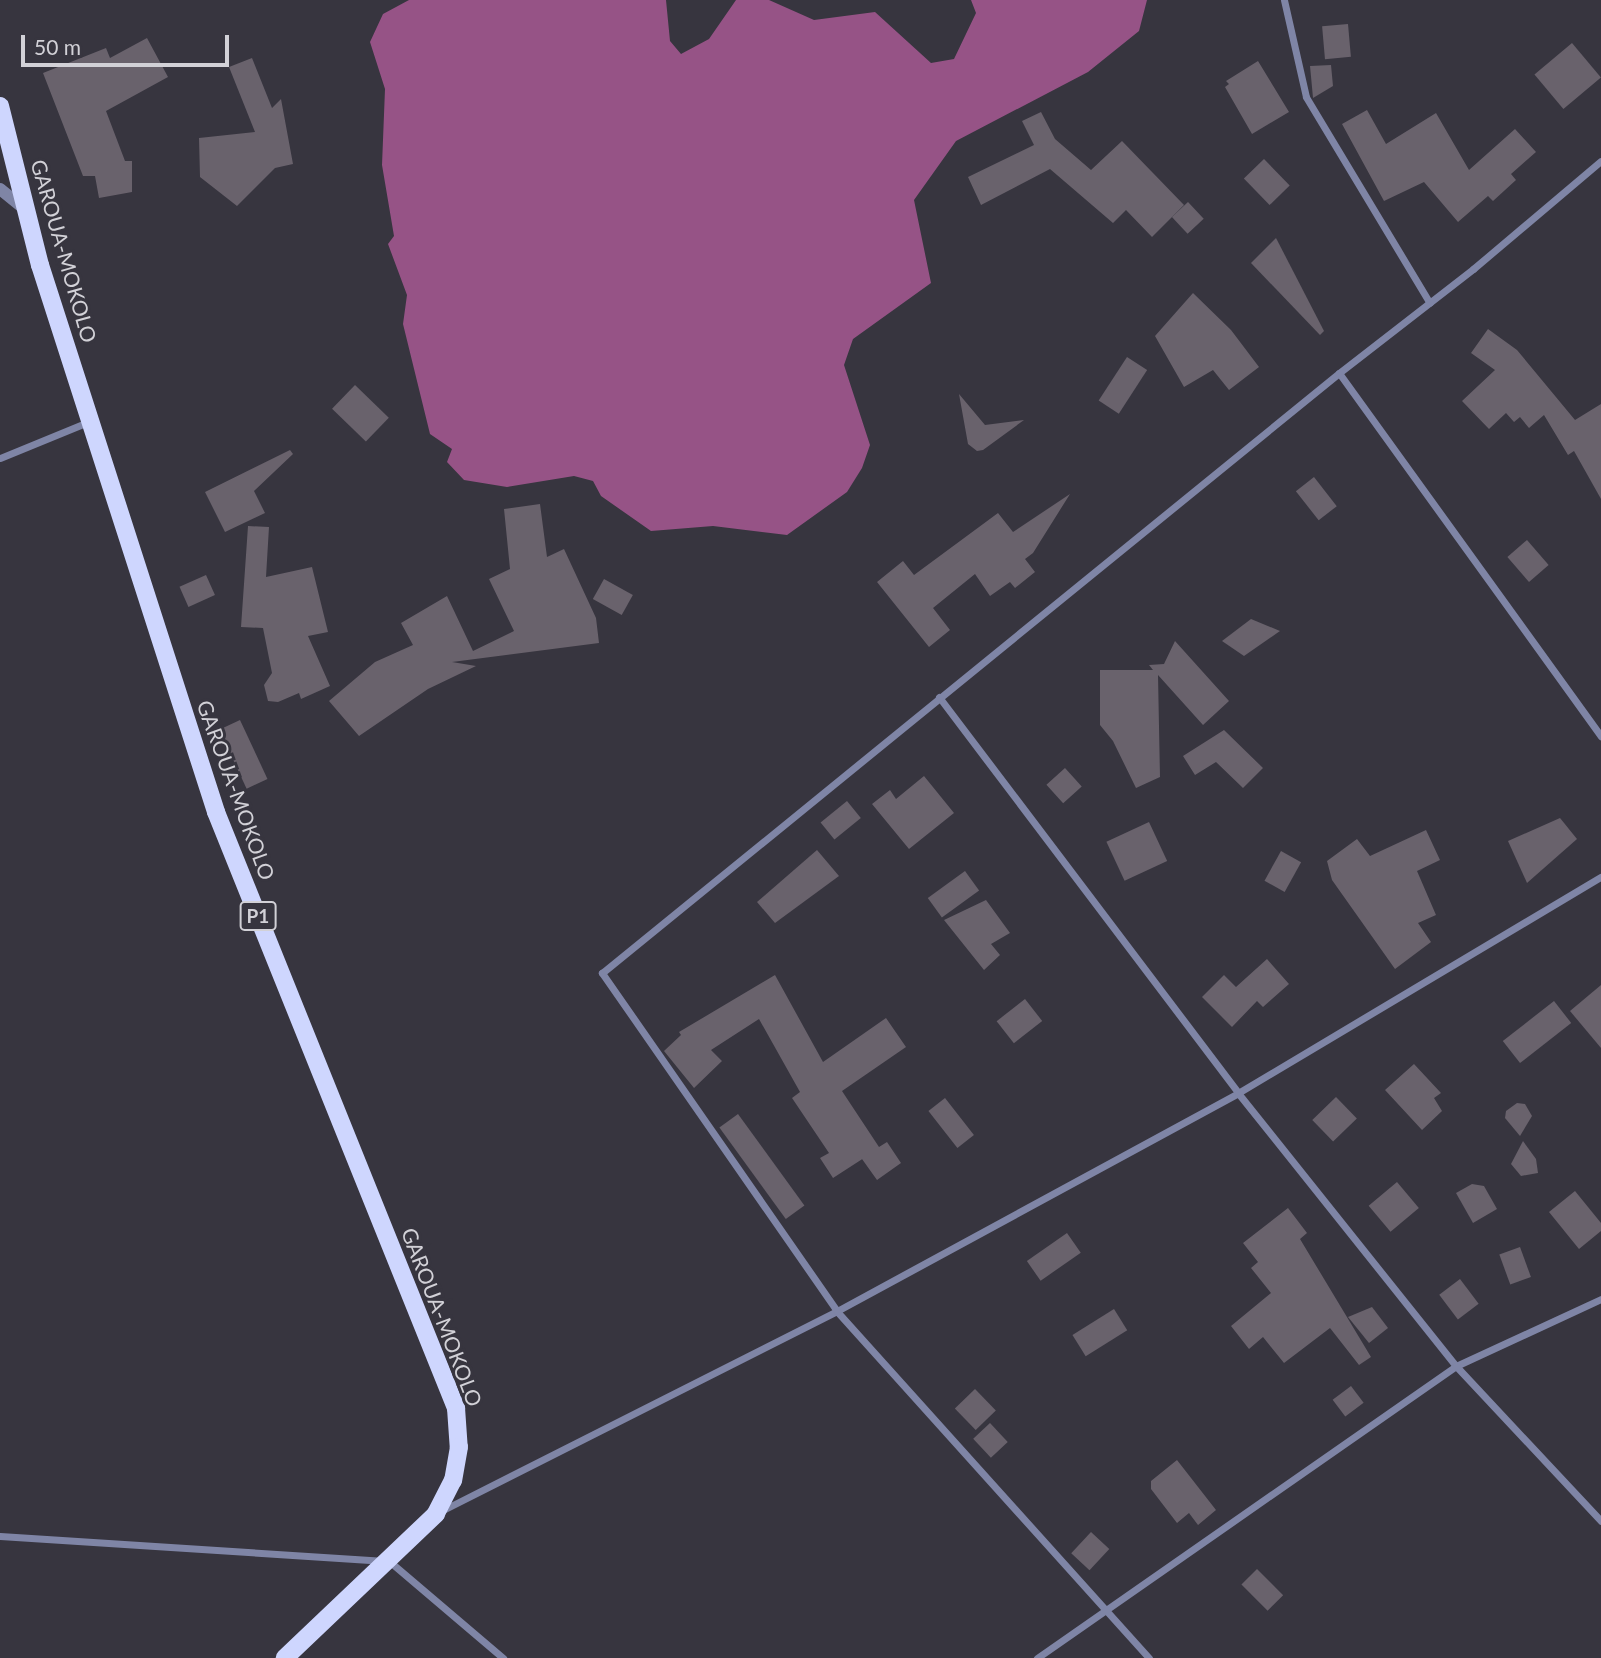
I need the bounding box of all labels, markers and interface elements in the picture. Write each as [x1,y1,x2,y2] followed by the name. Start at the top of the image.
[24,21,233,65] scale bar
[34,34,81,59] text: 50 m
[26,157,102,345] street label: GAROUA-MOKOLO
[192,697,280,883] street label: GAROUA-MOKOLO
[239,900,277,932] road number: P1
[396,1224,488,1410] street label: GAROUA-MOKOLO

